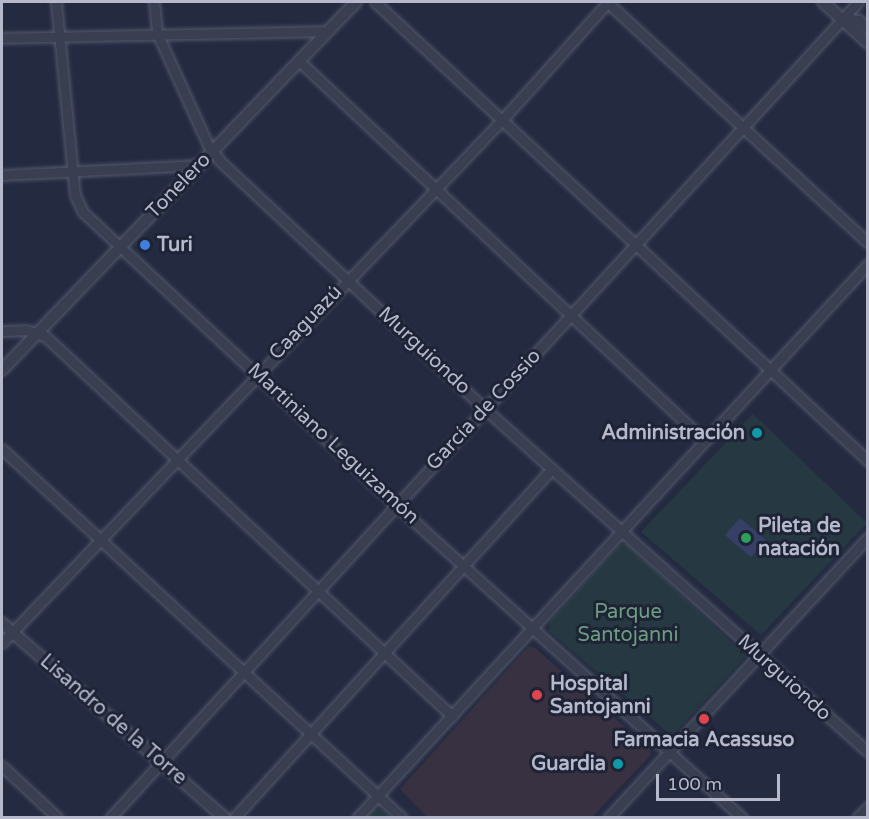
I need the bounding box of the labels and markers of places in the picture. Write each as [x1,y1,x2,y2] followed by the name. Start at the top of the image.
[157,233,193,257] place label: Turi
[138,238,152,252] marker: Turi
[601,421,745,445] place label: Administración
[750,426,764,440] marker: Administración
[758,514,841,561] place label: Pileta de natación
[739,531,753,545] marker: Pileta de natación
[550,672,651,719] place label: Hospital Santojanni
[528,686,546,704] marker: Hospital Santojanni
[697,712,711,726] marker: Farmacia Acassuso
[614,728,794,752] place label: Farmacia Acassuso
[531,752,606,776] place label: Guardia
[611,757,625,771] marker: Guardia

